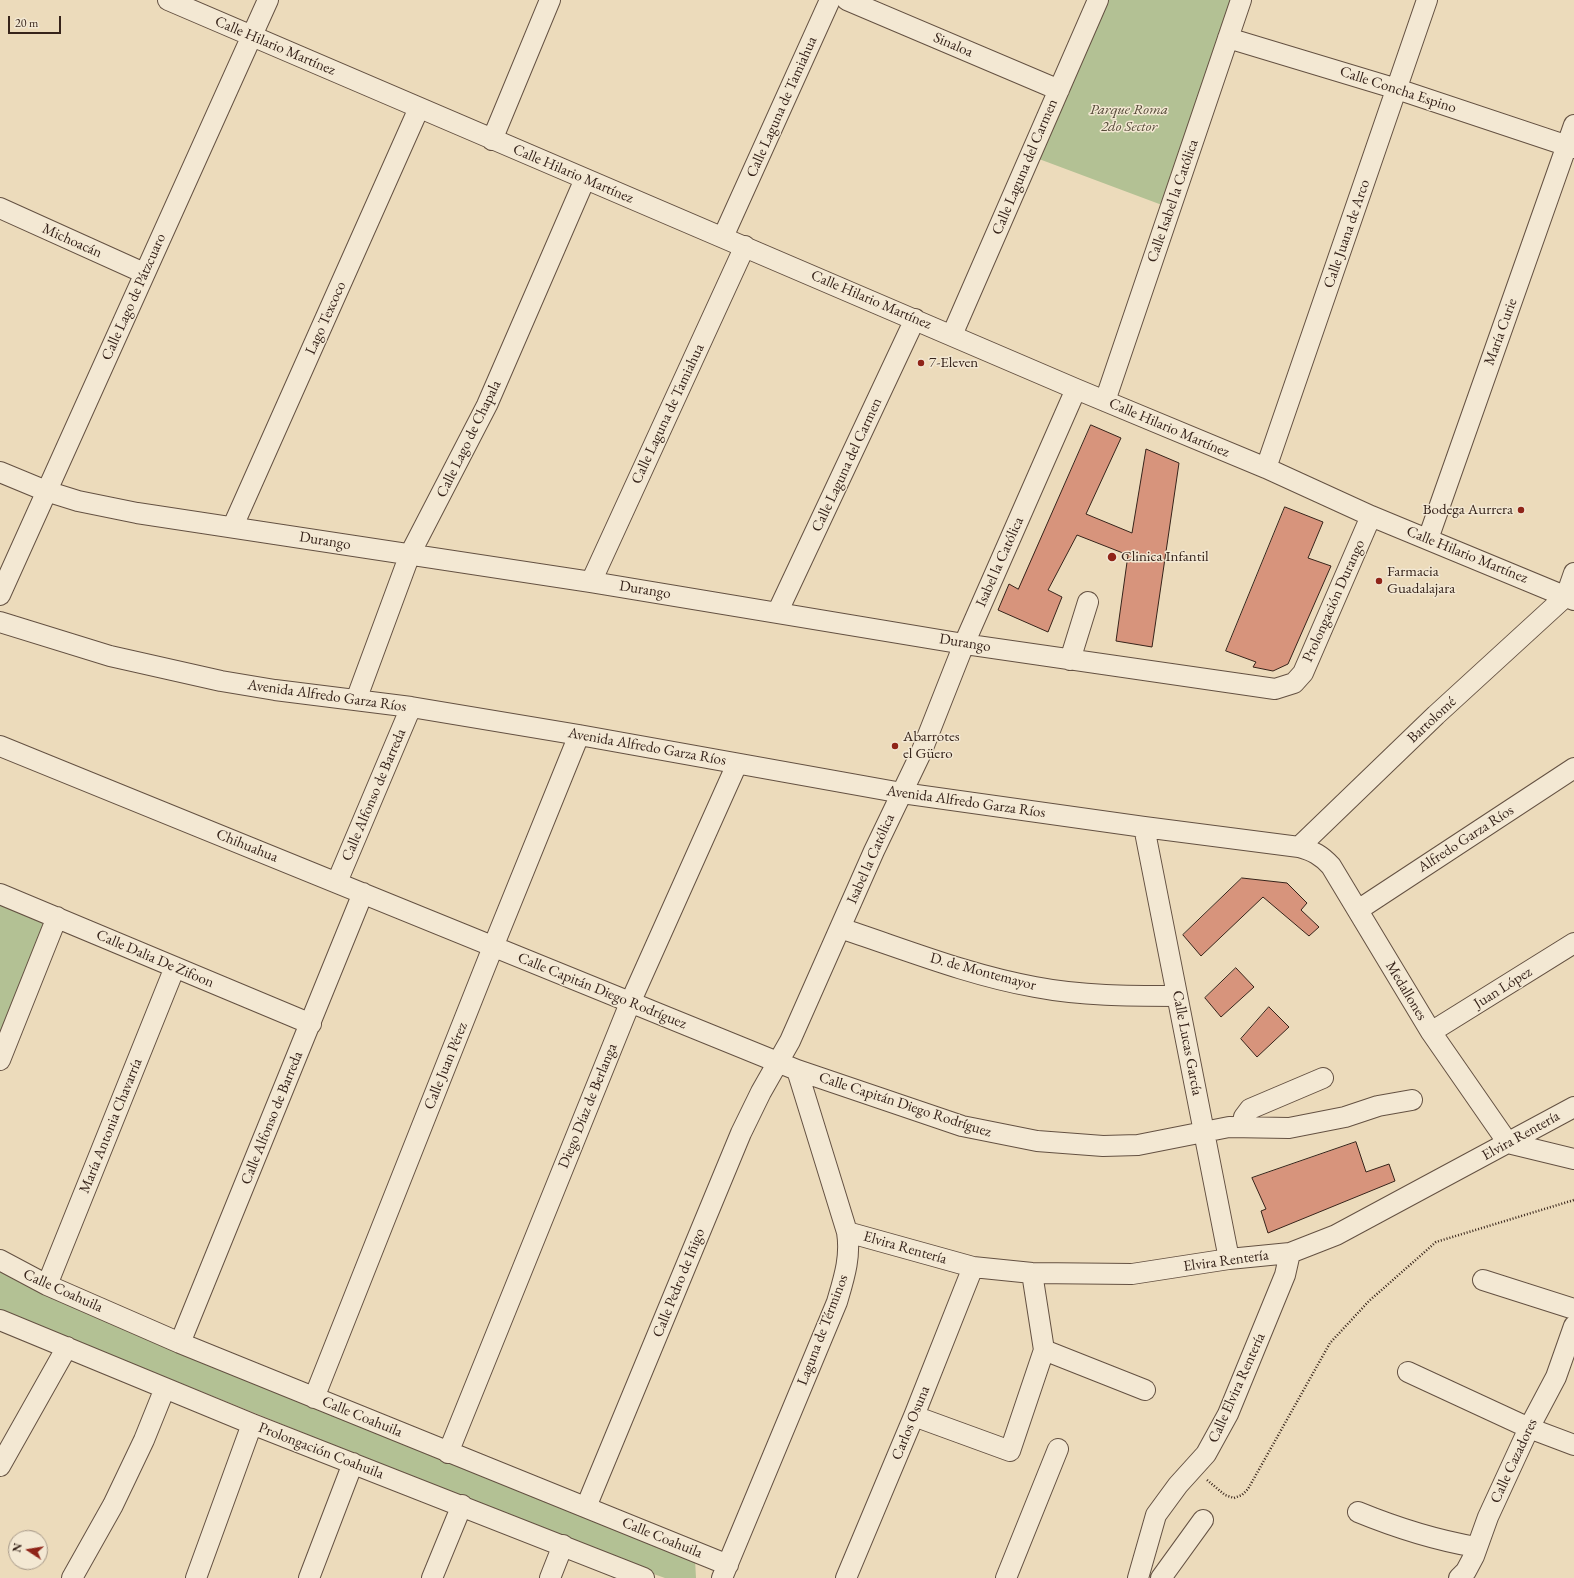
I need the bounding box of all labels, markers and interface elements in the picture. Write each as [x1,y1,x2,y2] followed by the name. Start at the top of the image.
[10,8,63,34] scale bar
[212,12,338,80] street label: Calle Hilario Martínez
[15,15,38,31] text: 20 m
[930,29,976,61] street label: Sinaloa
[743,34,821,180] street label: Calle Laguna de Tamiahua
[1337,63,1459,117] street label: Calle Concha Espino
[988,96,1062,238] street label: Calle Laguna del Carmen
[1090,101,1168,136] park label: Parque Roma 2do Sector
[1143,137,1203,265] street label: Calle Isabel la Católica
[510,140,636,208] street label: Calle Hilario Martínez
[1320,177,1374,291] street label: Calle Juana de Arco
[39,220,105,262] street label: Michoacán
[98,231,170,363] street label: Calle Lago de Pátzcuaro
[808,266,934,334] street label: Calle Hilario Martínez
[302,279,350,357] street label: Lago Texcoco
[1481,296,1521,368] street label: María Curie
[628,341,708,487] street label: Calle Laguna de Tamiahua
[929,354,978,372] place label: 7-Eleven
[916,358,926,368] marker: 7-Eleven
[433,377,505,501] street label: Calle Lago de Chapala
[1106,394,1232,462] street label: Calle Hilario Martínez
[808,395,886,535] street label: Calle Laguna del Carmen
[1423,501,1513,519] place label: Bodega Aurrera
[1516,505,1526,515] marker: Bodega Aurrera
[972,514,1028,610] street label: Isabel la Católica
[1404,522,1530,588] street label: Calle Hilario Martínez
[298,528,352,554] street label: Durango
[1299,537,1369,665] street label: Prolongación Durango
[1121,548,1209,566] place label: Clinica Infantil
[1106,551,1118,563] marker: Clinica Infantil
[1387,563,1455,598] place label: Farmacia Guadalajara
[1374,576,1384,586] marker: Farmacia Guadalajara
[618,577,672,603] street label: Durango
[938,630,992,656] street label: Durango
[246,676,408,716] street label: Avenida Alfredo Garza Ríos
[1404,693,1460,747] street label: Bartolomé
[567,724,727,770] street label: Avenida Alfredo Garza Ríos
[338,726,410,864] street label: Calle Alfonso de Barreda
[903,728,960,763] place label: Abarrotes el Güero
[890,741,900,751] marker: Abarrotes el Güero
[885,782,1047,822] street label: Avenida Alfredo Garza Ríos
[1415,801,1517,877] street label: Alfredo Garza Ríos
[843,811,899,907] street label: Isabel la Católica
[213,825,281,867] street label: Chihuahua
[93,926,217,992] street label: Calle Dalia De Zifoon
[515,949,689,1033] street label: Calle Capitán Diego Rodríguez
[928,949,1038,995] street label: D. de Montemayor
[1381,958,1431,1024] street label: Medallones
[1471,963,1535,1013] street label: Juan López
[1168,989,1206,1097] street label: Calle Lucas García
[420,1020,472,1112] street label: Calle Juan Pérez
[555,1041,621,1171] street label: Diego Díaz de Berlanga
[237,1049,307,1187] street label: Calle Alfonso de Barreda
[76,1056,146,1196] street label: María Antonia Chavarría
[816,1069,994,1141] street label: Calle Capitán Diego Rodríguez
[1479,1107,1563,1165] street label: Elvira Rentería
[649,1226,709,1340] street label: Calle Pedro de Iñigo
[861,1227,949,1269] street label: Elvira Rentería
[1182,1246,1270,1276] street label: Elvira Rentería
[20,1265,106,1317] street label: Calle Coahuila
[794,1272,852,1388] street label: Laguna de Términos
[1205,1330,1269,1446] street label: Calle Elvira Rentería
[888,1383,934,1463] street label: Carlos Osuna
[319,1393,405,1441] street label: Calle Coahuila
[1487,1416,1541,1506] street label: Calle Cazadores
[256,1419,386,1483] street label: Prolongación Coahuila
[619,1514,705,1562] street label: Calle Coahuila
[8,1530,48,1570] north arrow
[9,1542,25,1554] text: N

